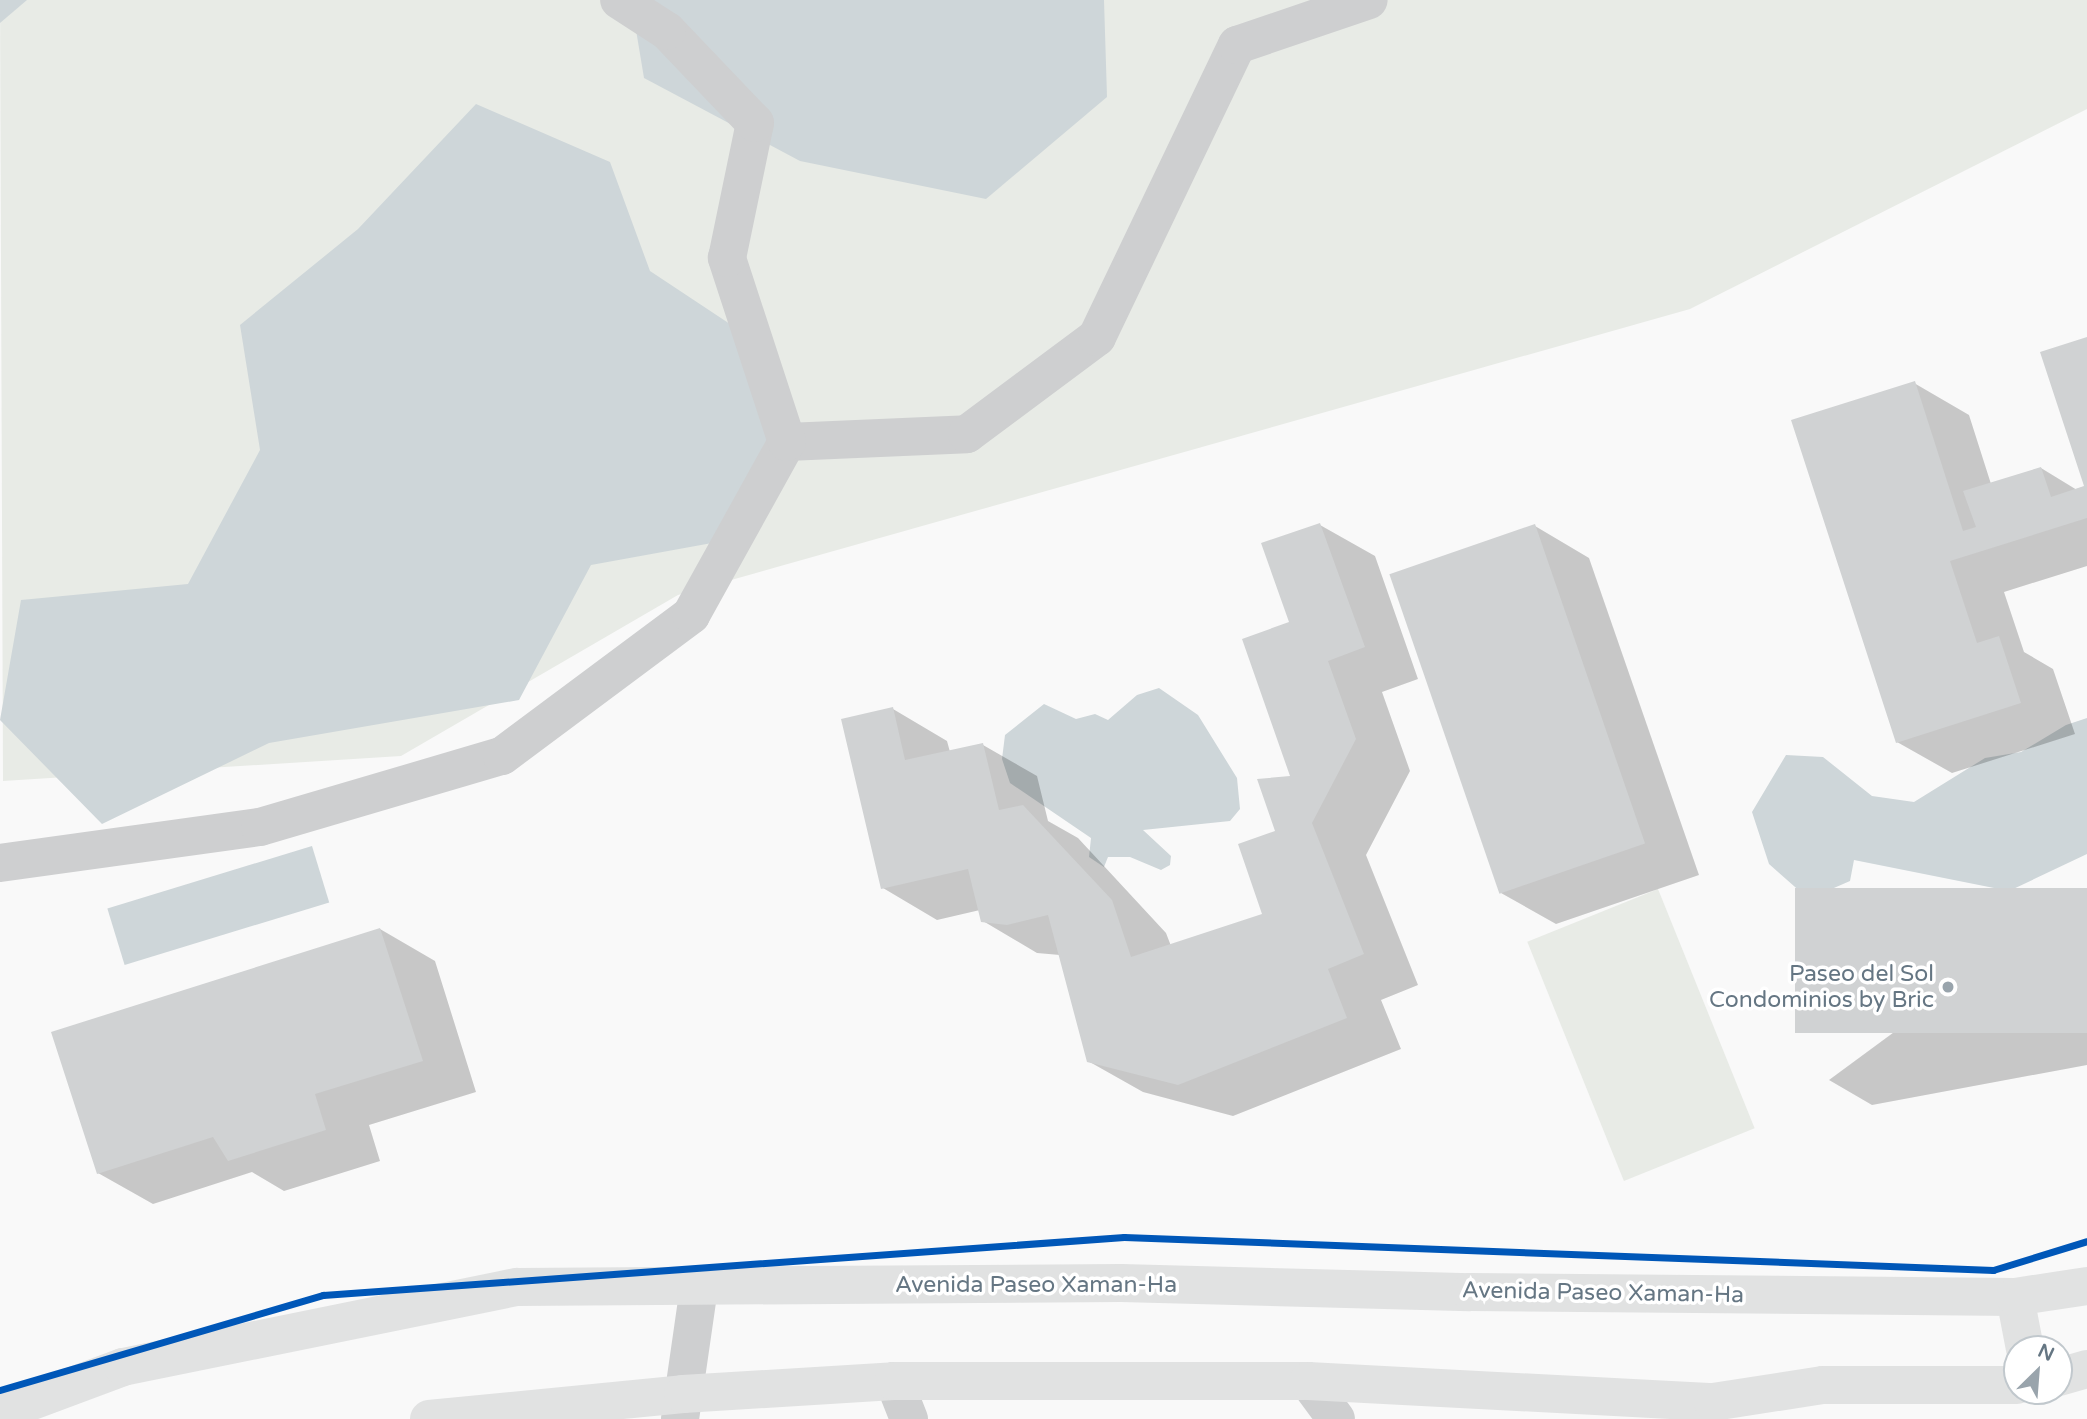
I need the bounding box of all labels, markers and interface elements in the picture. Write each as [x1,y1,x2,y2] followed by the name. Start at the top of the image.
[1709,960,1934,1014] place label: Paseo del Sol Condominios by Bric
[1940,979,1956,995] marker: Paseo del Sol Condominios by Bric
[895,1271,1177,1299] street label: Avenida Paseo Xaman-Ha
[1462,1277,1744,1309] street label: Avenida Paseo Xaman-Ha
[2003,1335,2073,1405] north arrow
[2034,1340,2058,1366] text: N

